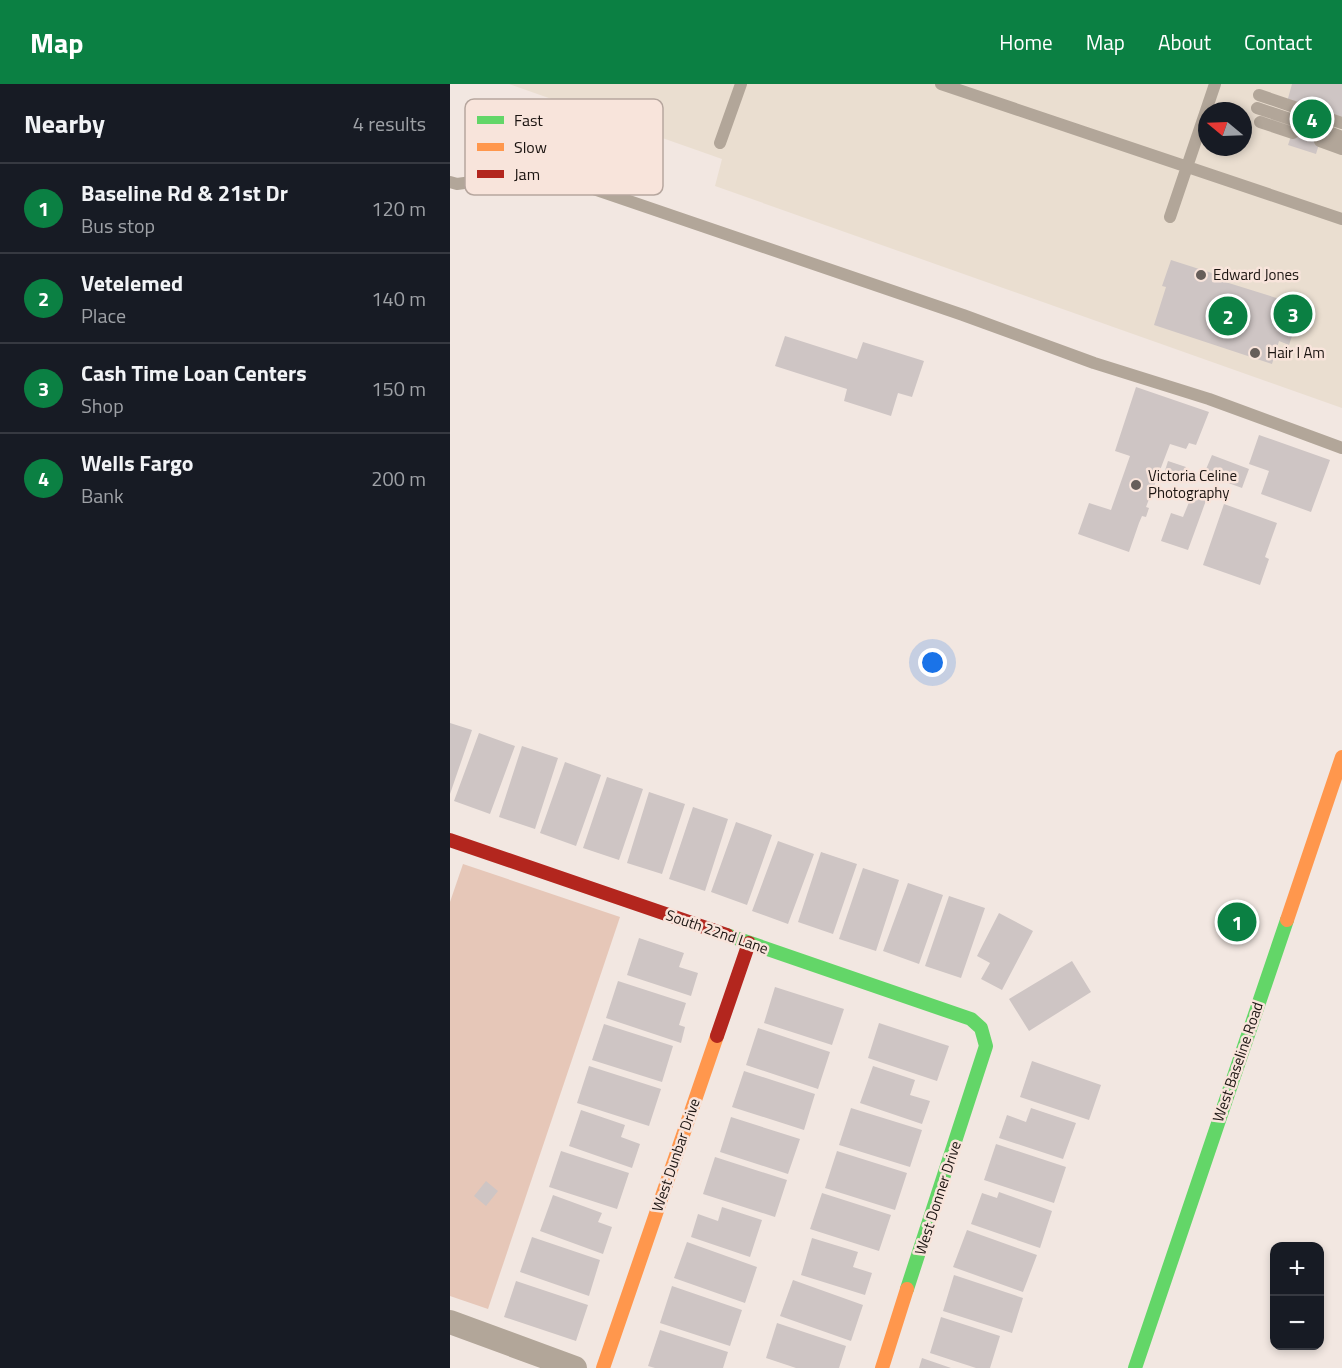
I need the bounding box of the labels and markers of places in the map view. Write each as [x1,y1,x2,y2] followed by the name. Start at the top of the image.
[1292,96,1332,141] pin: 4
[1213,263,1299,286] place label: Edward Jones
[1194,268,1208,282] marker: Edward Jones
[1274,292,1312,336] pin: 3
[1208,294,1248,338] pin: 2
[1267,341,1325,364] place label: Hair I Am
[1248,346,1262,360] marker: Hair I Am
[1148,464,1237,504] place label: Victoria Celine Photography
[1129,478,1143,492] marker: Victoria Celine Photography
[1218,900,1256,944] pin: 1

